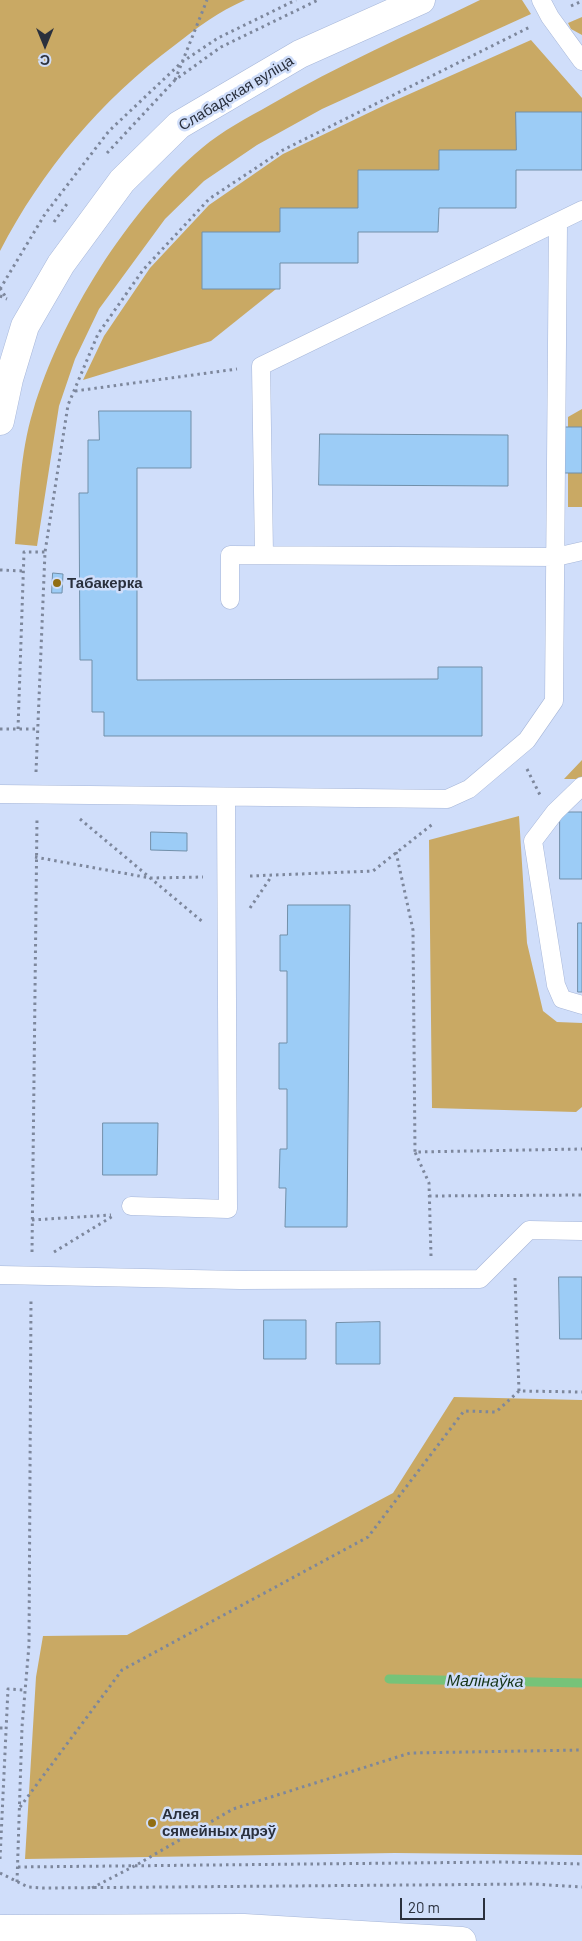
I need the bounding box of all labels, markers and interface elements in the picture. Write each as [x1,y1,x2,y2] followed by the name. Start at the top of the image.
[20,20,70,70] north arrow
[40,52,50,69] text: С
[175,52,297,134] street label: Слабадская вуліца
[67,574,143,592] place label: Табакерка
[51,577,63,589] marker: Табакерка
[446,1671,524,1691] water label: Малінаўка
[162,1805,276,1840] place label: Алея сямейных дрэў
[146,1817,158,1829] marker: Алея сямейных дрэў
[402,1888,487,1920] scale bar
[408,1898,440,1916] text: 20 m

